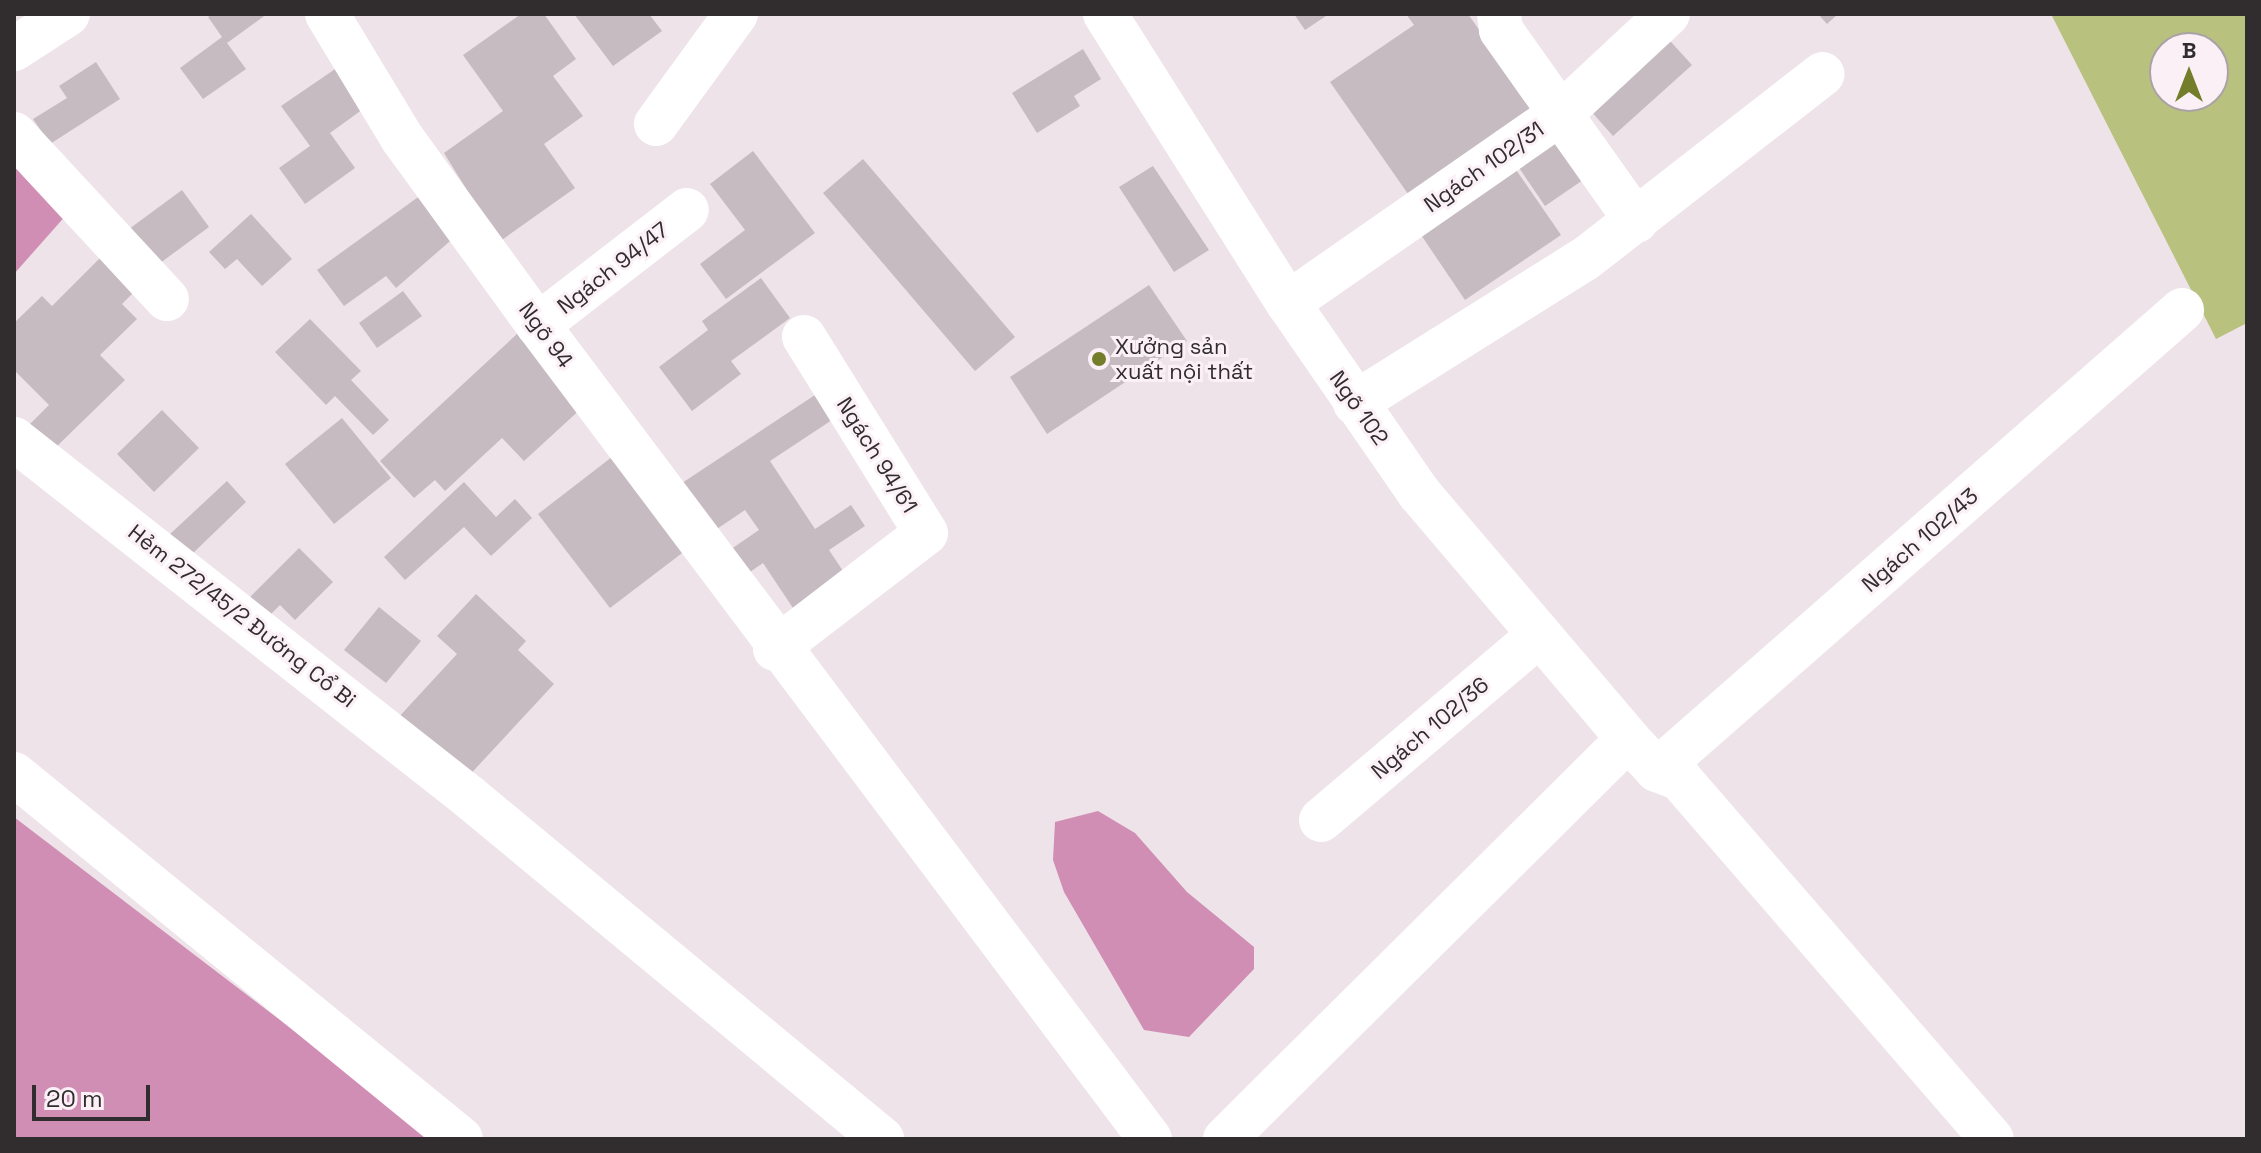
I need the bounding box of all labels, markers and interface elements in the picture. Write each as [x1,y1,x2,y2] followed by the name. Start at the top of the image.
[2149,32,2229,112] north arrow
[2182,36,2196,64] text: B
[1419,116,1549,218] street label: Ngách 102/31
[552,216,674,320] street label: Ngách 94/47
[513,297,579,373] street label: Ngõ 94
[1115,333,1253,384] place label: Xưởng sản xuất nội thất
[1090,350,1108,368] marker: Xưởng sản xuất nội thất
[1324,366,1394,450] street label: Ngõ 102
[831,392,923,518] street label: Ngách 94/61
[1857,482,1983,598] street label: Ngách 102/43
[123,519,361,713] street label: Hẻm 272/45/2 Đường Cổ Bi
[1366,671,1494,785] street label: Ngách 102/36
[36,1069,154,1119] scale bar
[46,1083,103,1114] text: 20 m

